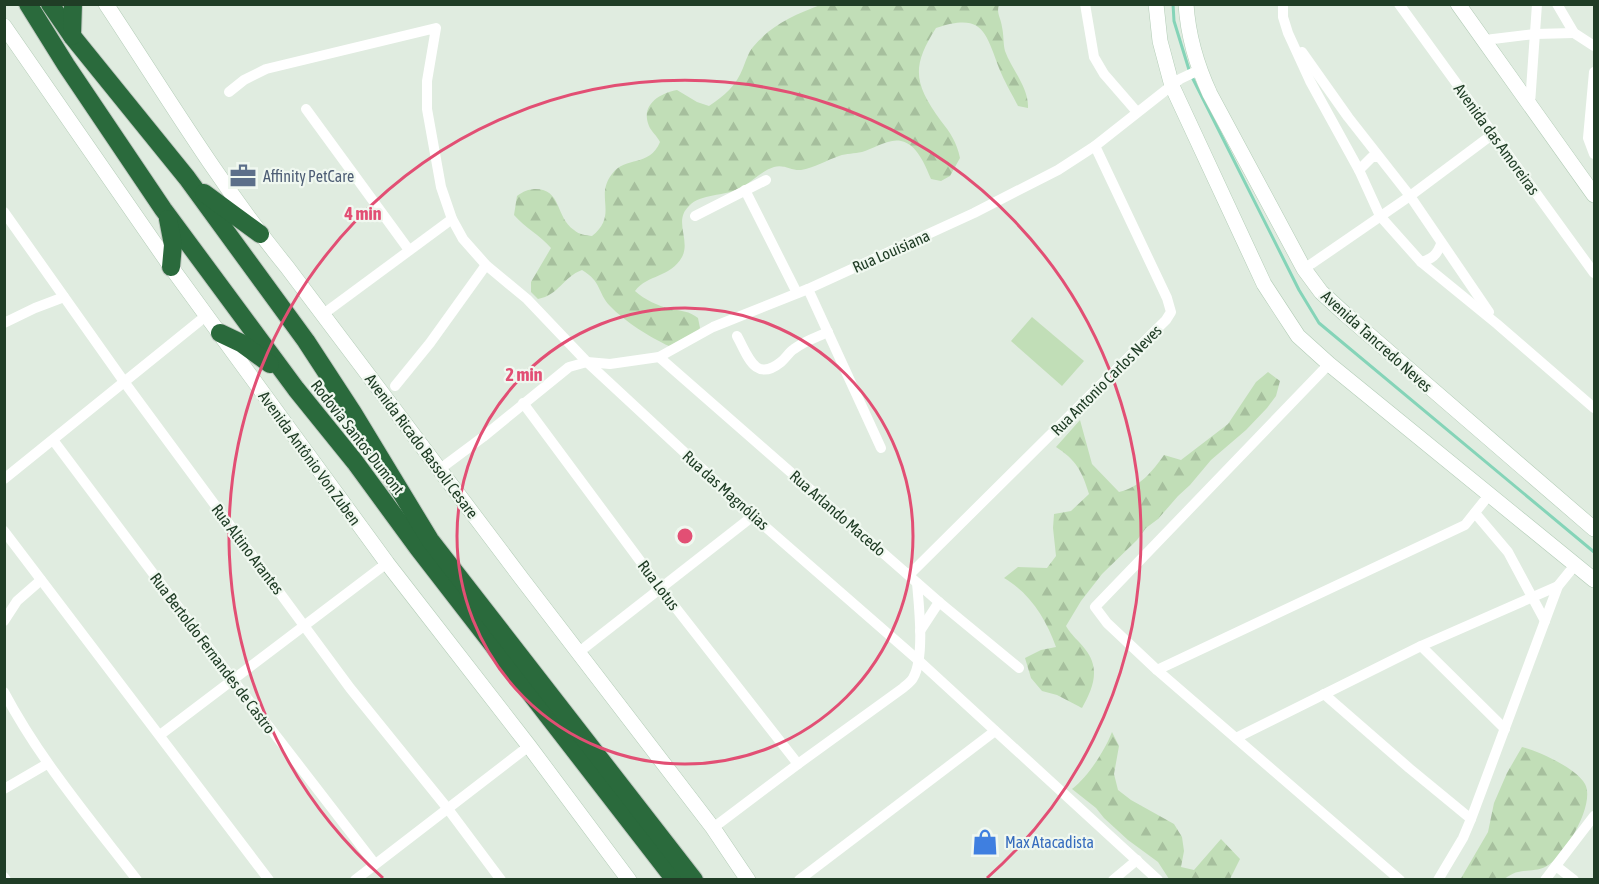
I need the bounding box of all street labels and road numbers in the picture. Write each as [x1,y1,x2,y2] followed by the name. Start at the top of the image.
[1451,80,1544,198] street label: Avenida das Amoreiras
[850,226,932,276] street label: Rua Louisiana
[1318,287,1436,396] street label: Avenida Tancredo Neves
[1047,321,1165,439] street label: Rua Antonio Carlos Neves
[362,370,482,522] street label: Avenida Ricado Bassoli Cesare
[308,376,408,498] street label: Rodovia Santos Dumont
[255,387,365,529] street label: Avenida Antônio Von Zuben
[679,447,773,534] street label: Rua das Magnólias
[786,467,890,559] street label: Rua Arlando Macedo
[208,500,288,598] street label: Rua Altino Arantes
[635,557,684,613] street label: Rua Lotus
[147,569,279,737] street label: Rua Bertoldo Fernandes de Castro

